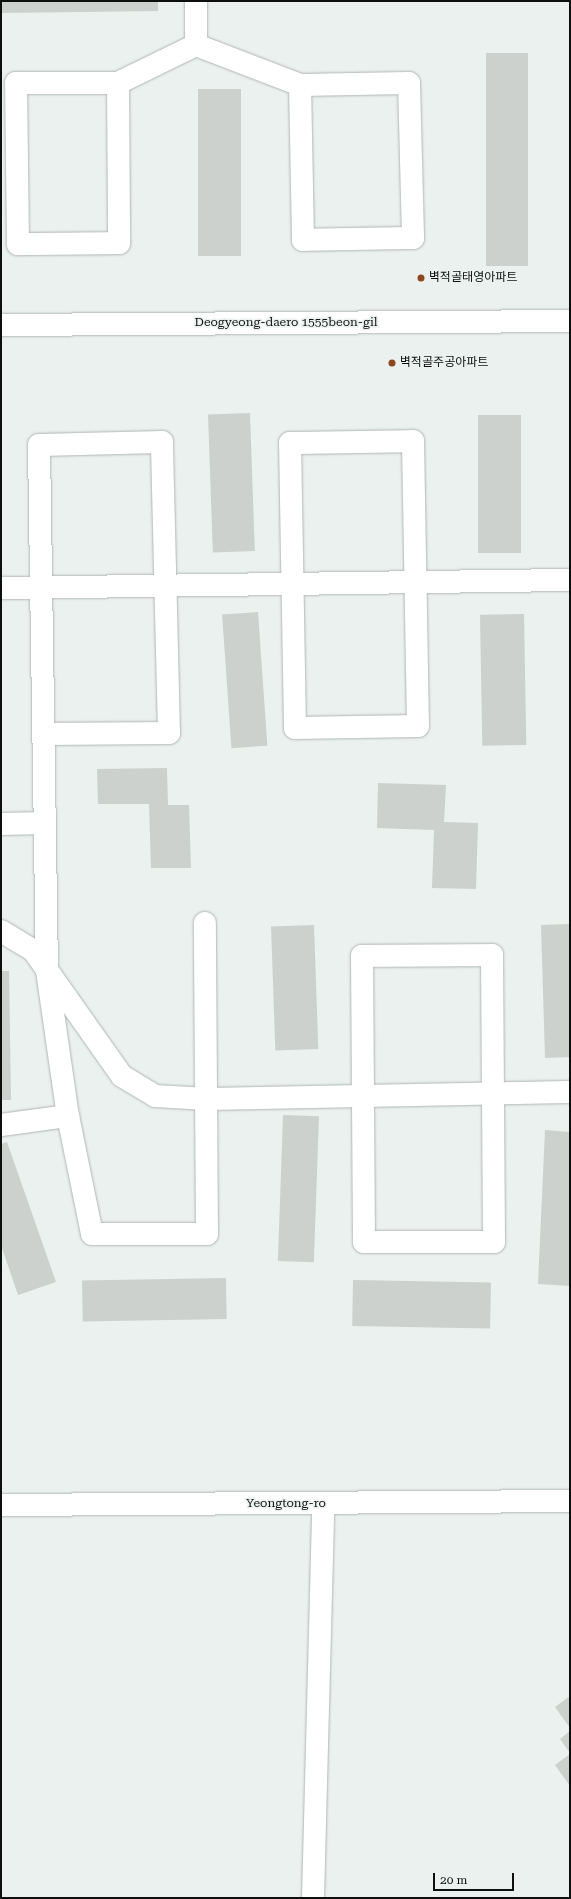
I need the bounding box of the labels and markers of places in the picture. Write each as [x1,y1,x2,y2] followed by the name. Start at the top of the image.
[429,271,517,285] place label: 벽적골태영아파트
[416,273,426,283] marker: 벽적골태영아파트
[400,356,488,370] place label: 벽적골주공아파트
[387,358,397,368] marker: 벽적골주공아파트

